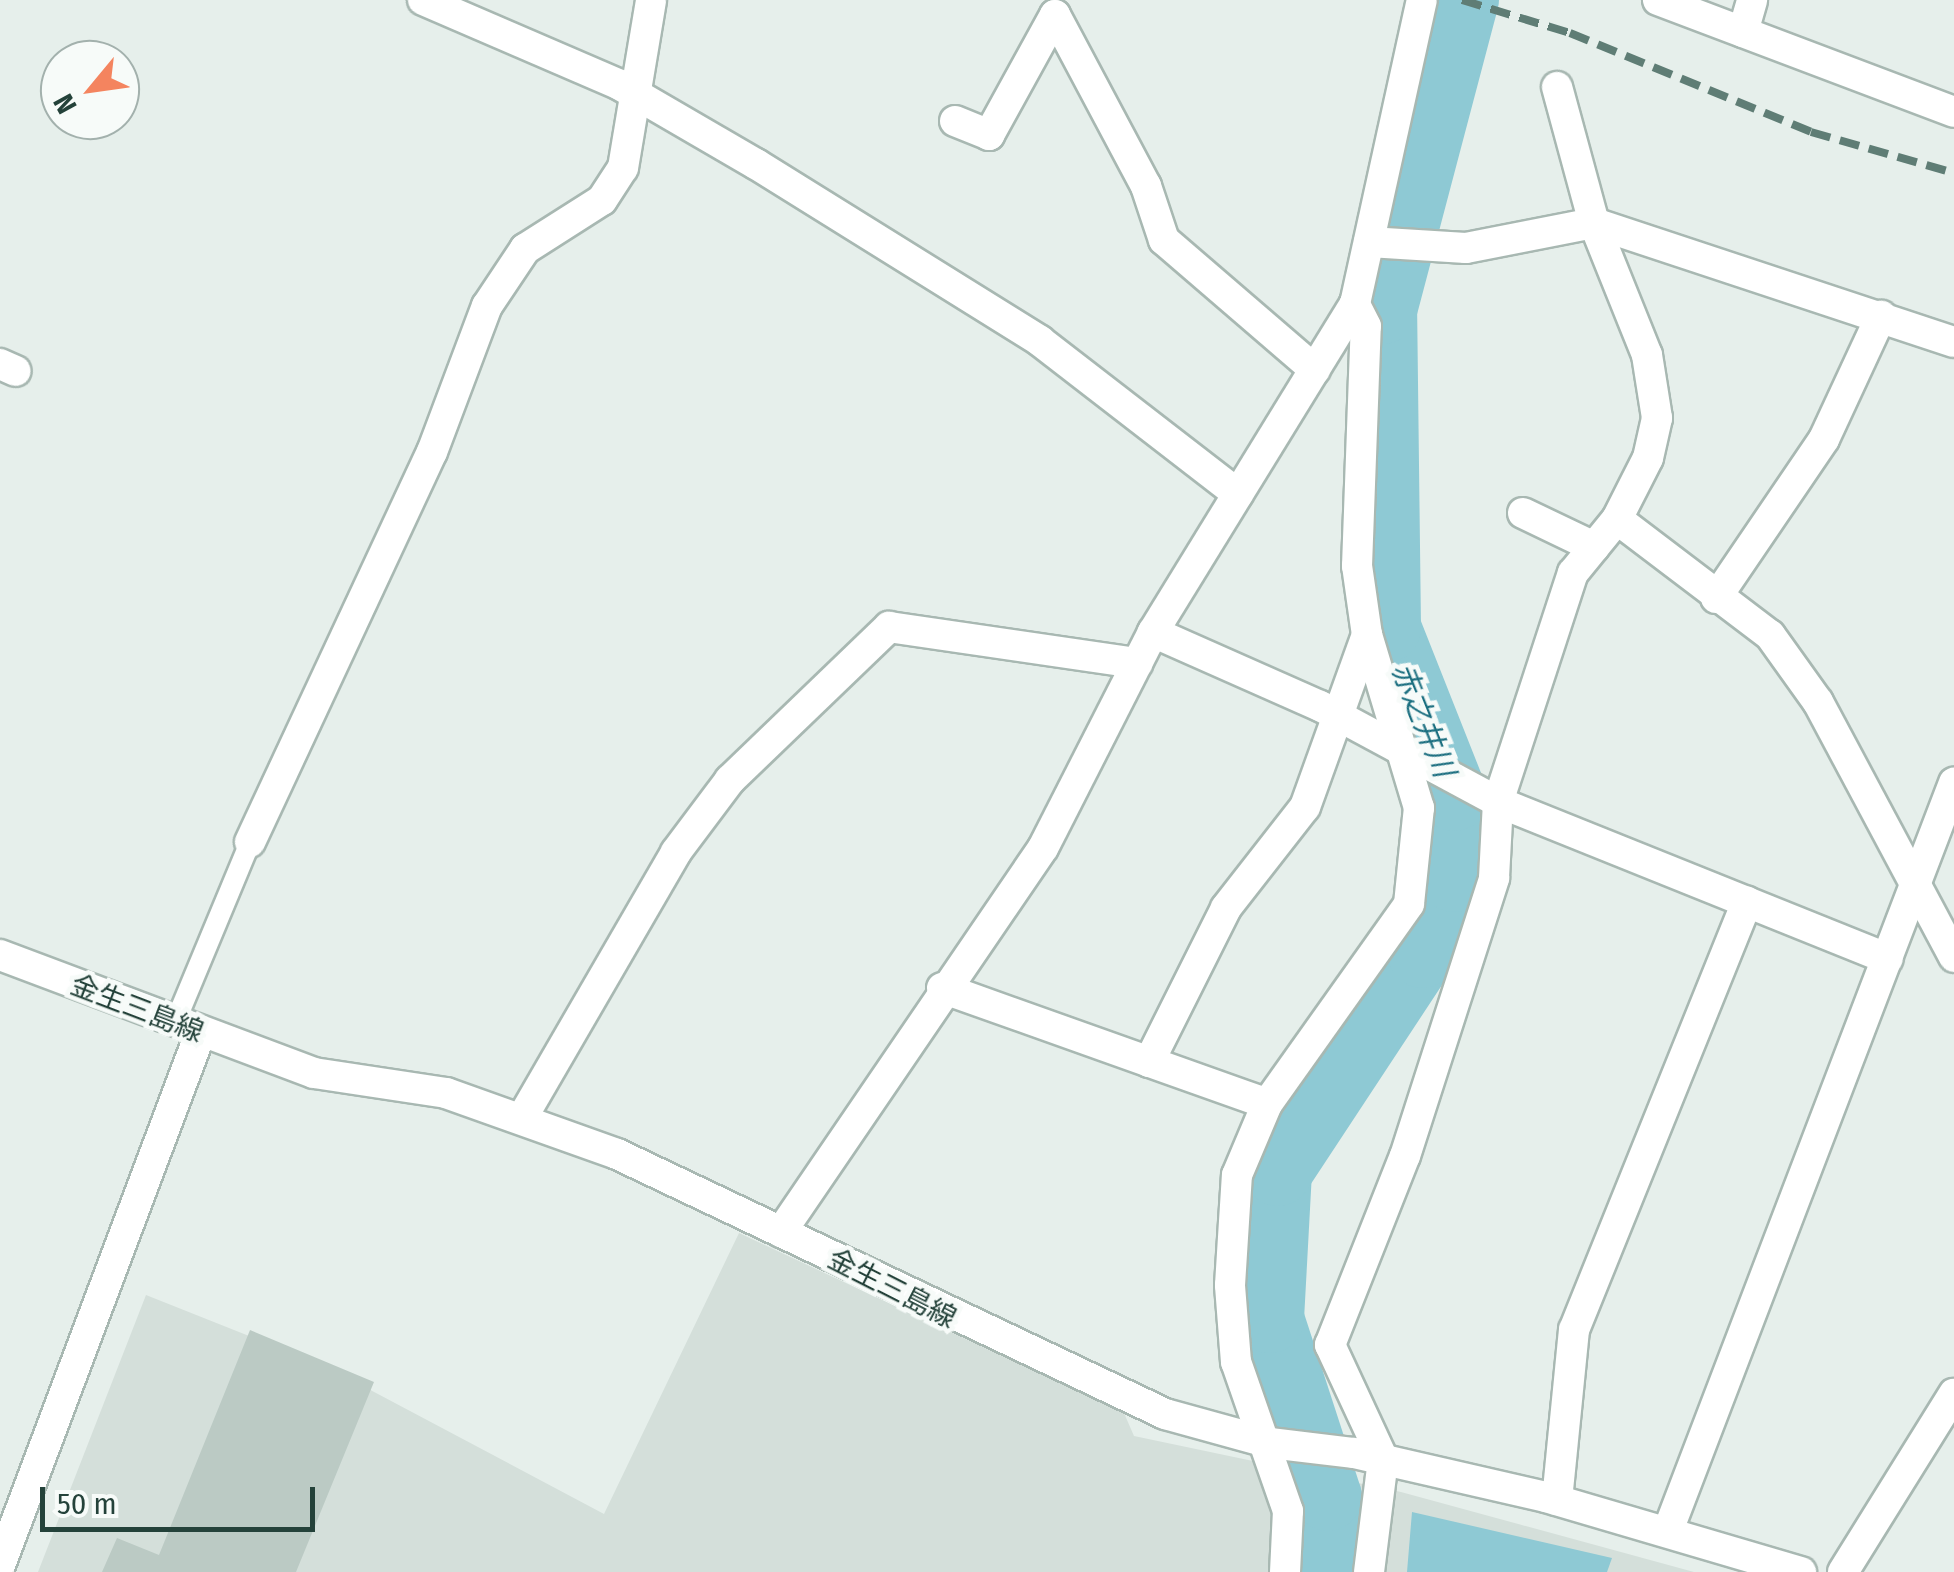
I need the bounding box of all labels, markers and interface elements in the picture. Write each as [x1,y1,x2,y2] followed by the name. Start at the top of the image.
[40,40,140,140] north arrow
[47,88,84,119] text: N
[1384,658,1462,782] water label: 赤之井川
[66,968,208,1050] street label: 金生三島線
[822,1242,962,1336] street label: 金生三島線
[45,1467,320,1529] scale bar
[57,1486,117,1522] text: 50 m

